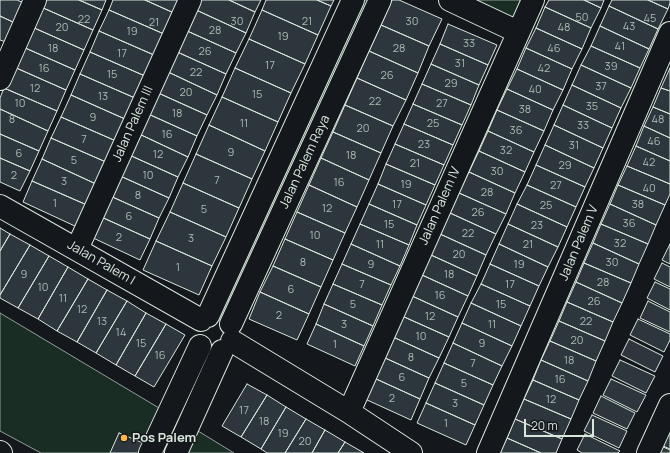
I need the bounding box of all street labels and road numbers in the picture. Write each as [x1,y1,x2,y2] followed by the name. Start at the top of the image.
[109,83,157,165] street label: Jalan Palem III
[276,113,334,211] street label: Jalan Palem Raya
[416,165,464,247] street label: Jalan Palem IV
[556,203,602,283] street label: Jalan Palem V
[64,237,138,289] street label: Jalan Palem I

